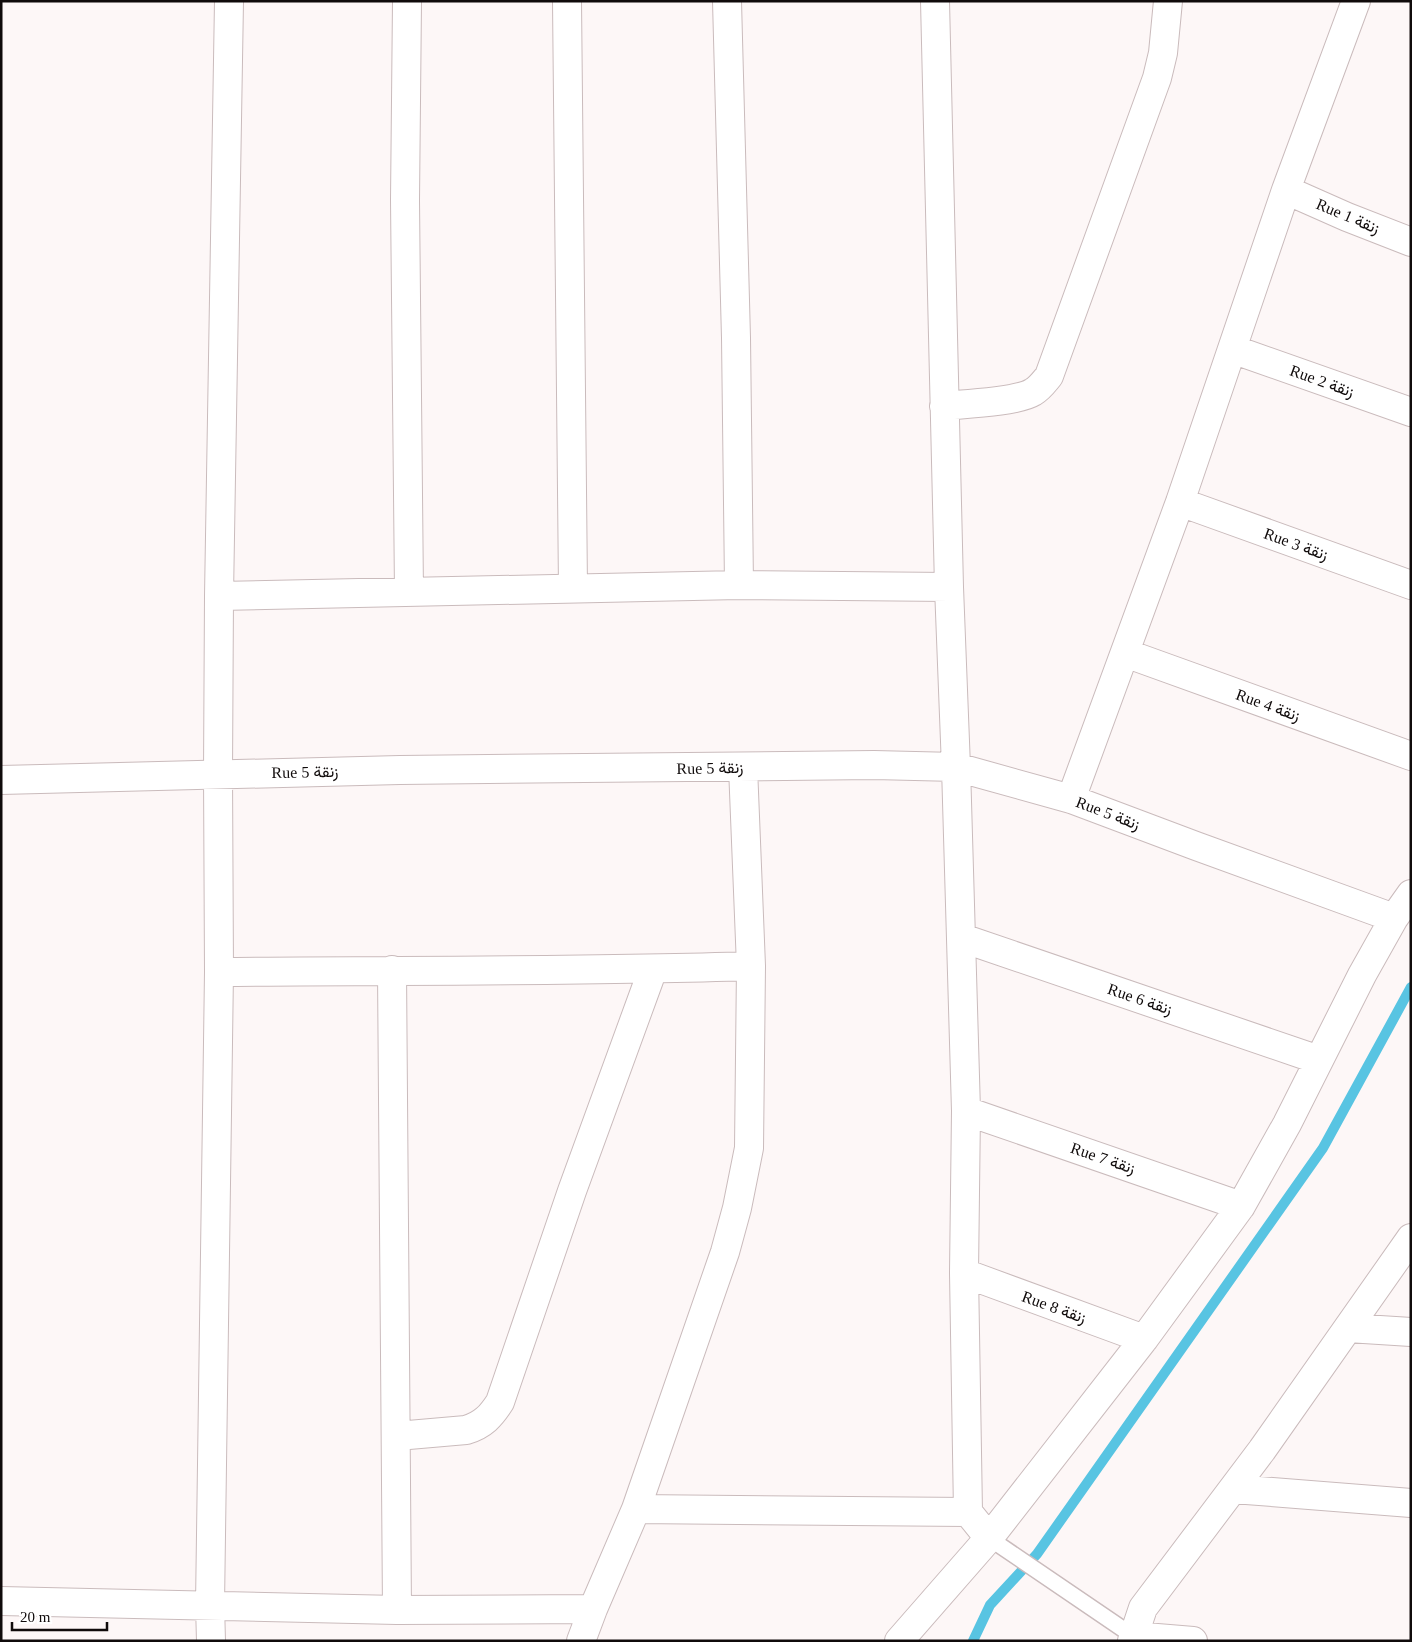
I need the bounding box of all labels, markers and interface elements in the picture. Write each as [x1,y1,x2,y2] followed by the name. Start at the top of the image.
[1313,195,1382,239] street label: Rue 1 زنقة
[1287,362,1356,402] street label: Rue 2 زنقة
[1261,525,1330,565] street label: Rue 3 زنقة
[1233,686,1302,726] street label: Rue 4 زنقة
[676,759,744,779] street label: Rue 5 زنقة
[271,763,339,783] street label: Rue 5 زنقة
[1073,793,1142,835] street label: Rue 5 زنقة
[1105,980,1174,1020] street label: Rue 6 زنقة
[1068,1139,1137,1179] street label: Rue 7 زنقة
[1019,1288,1088,1328] street label: Rue 8 زنقة
[12,1600,108,1632] scale bar
[20,1609,51,1625] text: 20 m

